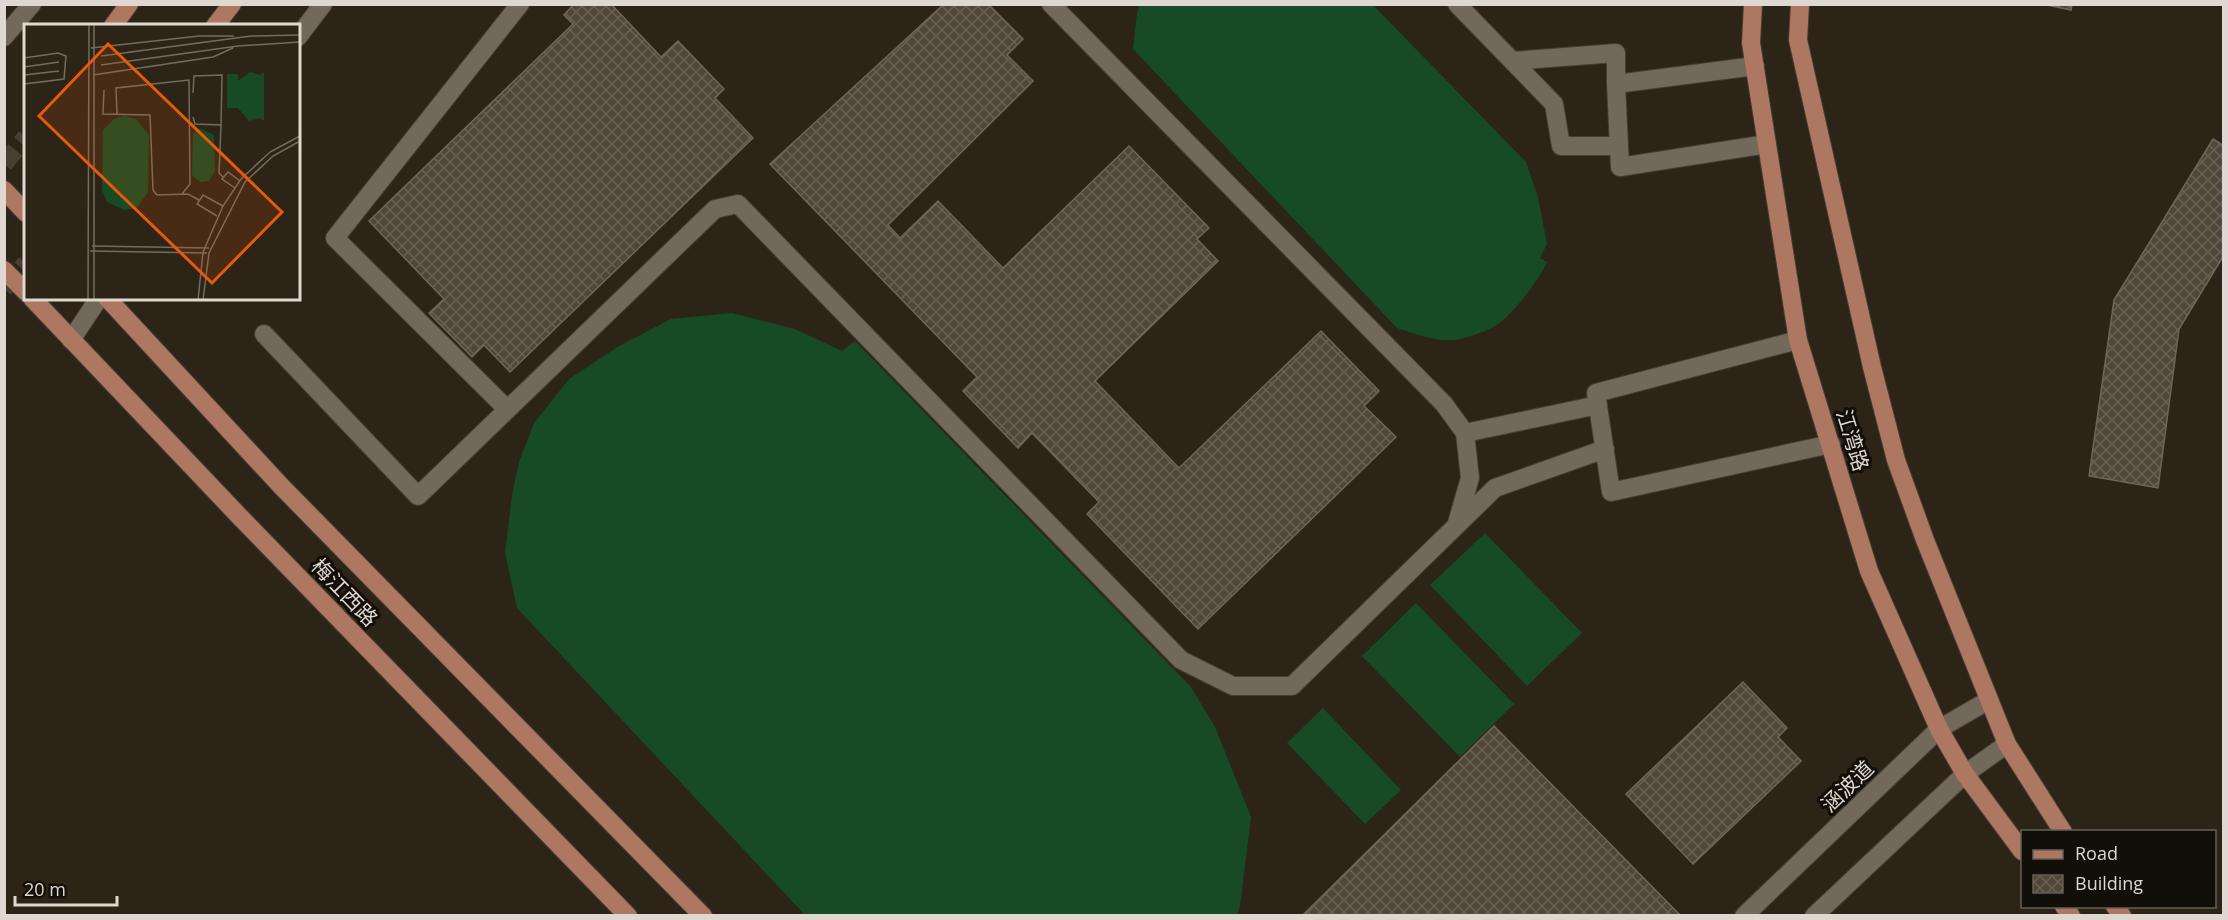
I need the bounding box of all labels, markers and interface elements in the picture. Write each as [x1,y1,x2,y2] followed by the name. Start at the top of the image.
[24,24,300,300] inset map
[1830,406,1876,474] street label: 江湾路
[306,552,384,632] street label: 梅江西路
[1815,754,1879,818] street label: 涵波道
[2021,830,2216,908] legend
[2075,841,2118,865] text: Road
[15,869,117,907] scale bar
[2075,871,2143,895] text: Building
[24,877,66,901] text: 20 m

